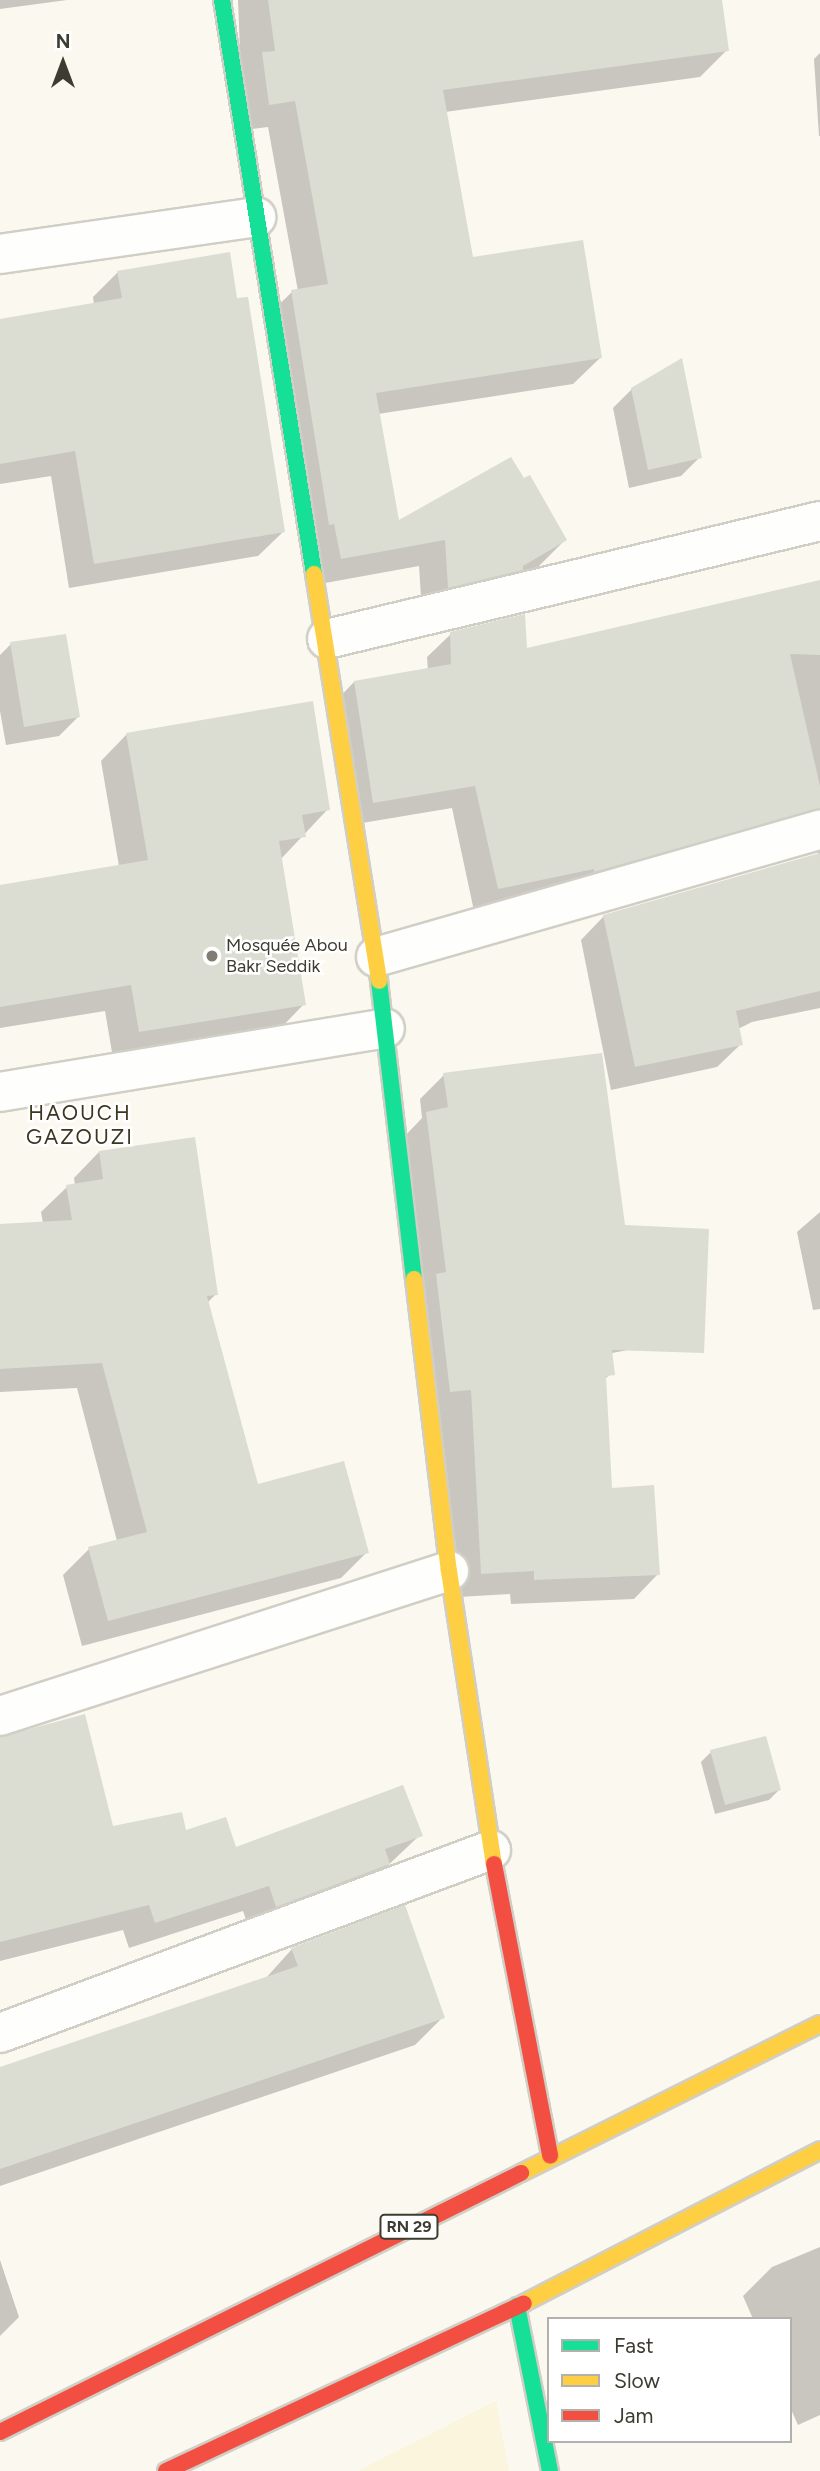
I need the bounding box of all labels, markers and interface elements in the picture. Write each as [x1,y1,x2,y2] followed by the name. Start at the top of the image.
[28,28,98,98] north arrow
[56,30,70,53] text: N
[226,935,348,978] place label: Mosquée Abou Bakr Seddik
[204,948,220,964] marker: Mosquée Abou Bakr Seddik
[27,1100,133,1150] district label: HAOUCH GAZOUZI
[379,2214,439,2240] road number: RN 29
[547,2317,792,2443] legend
[614,2333,654,2358] text: Fast
[614,2368,660,2393] text: Slow
[614,2403,653,2428] text: Jam

